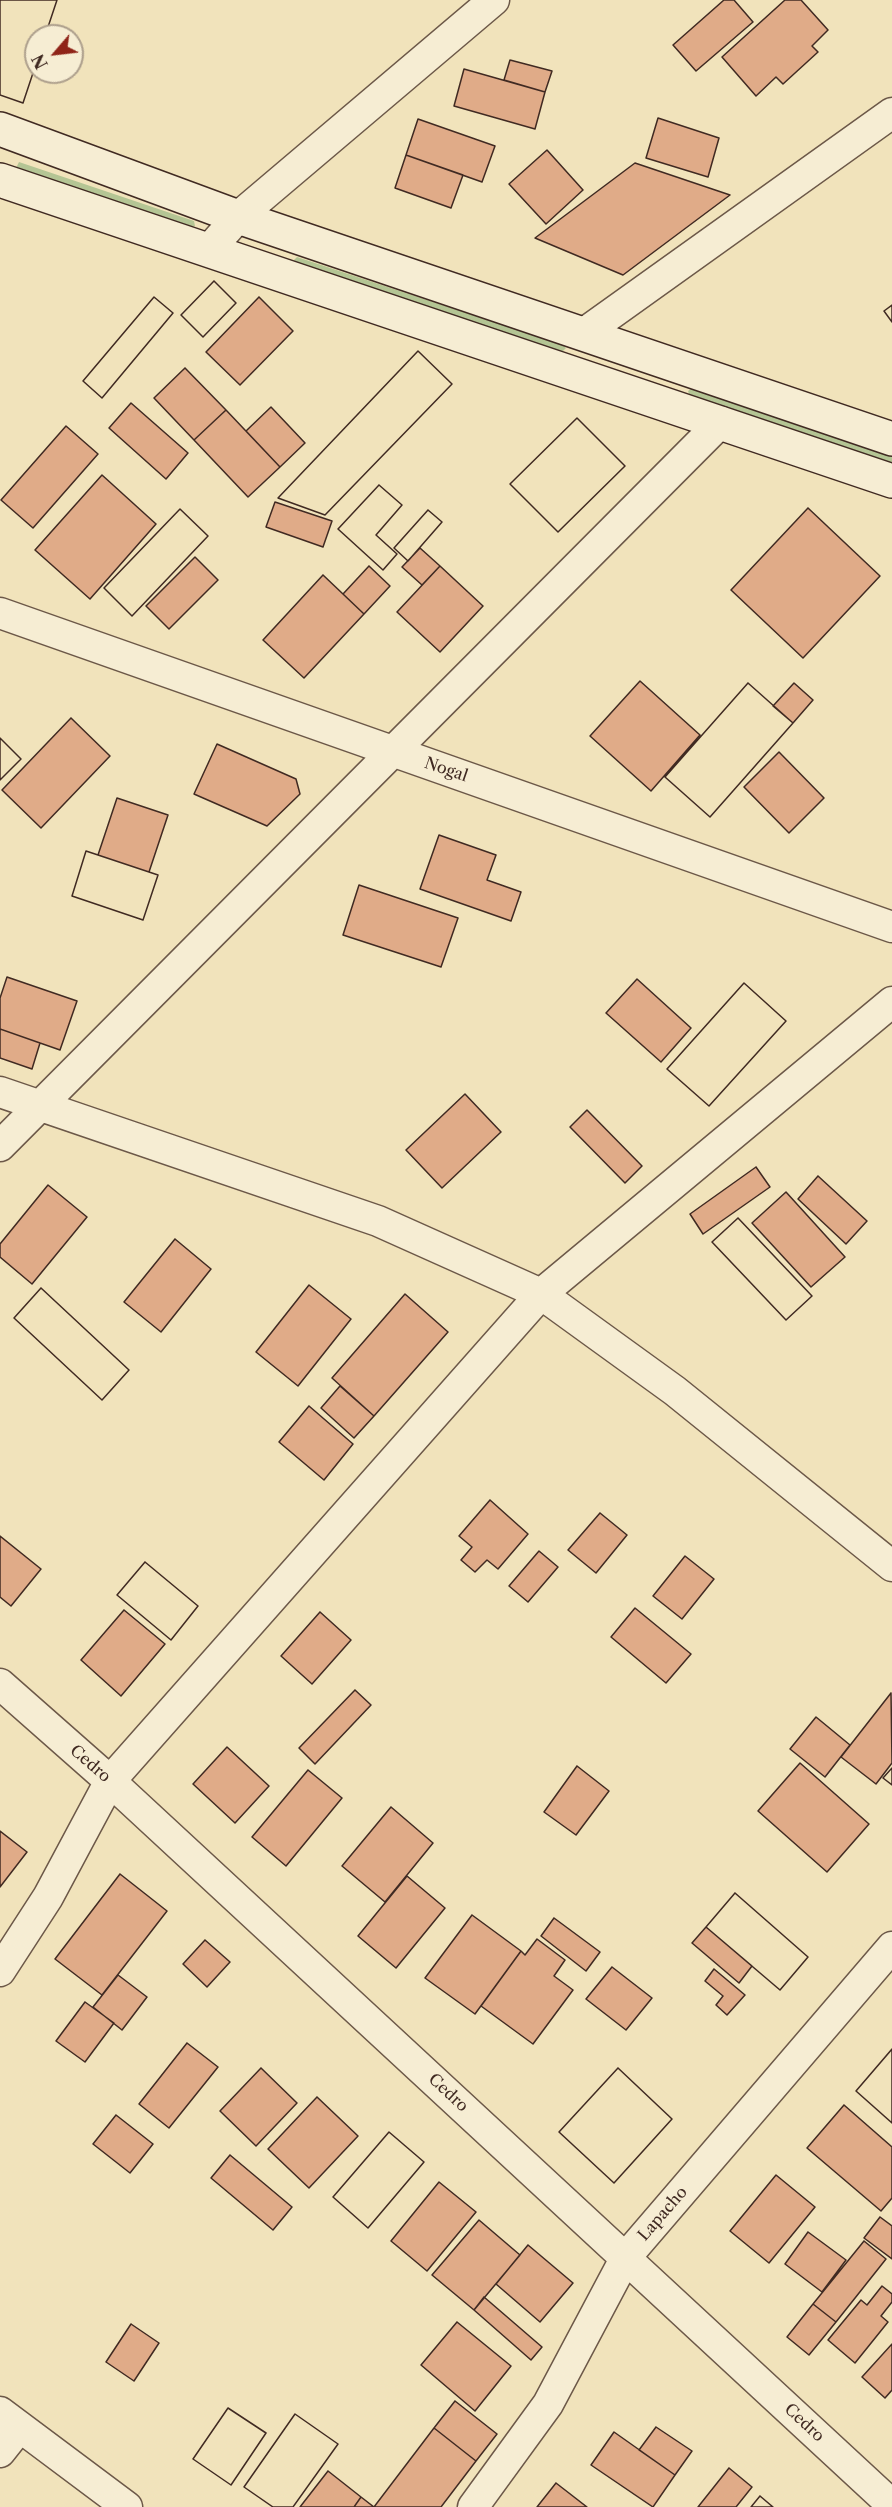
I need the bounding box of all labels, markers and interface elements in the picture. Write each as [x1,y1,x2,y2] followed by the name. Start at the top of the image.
[24,24,84,84] north arrow
[28,51,52,72] text: N
[422,754,470,786] street label: Nogal
[66,1741,114,1787] street label: Cedro
[424,2070,472,2116] street label: Cedro
[634,2183,692,2245] street label: Lapacho
[780,2400,828,2446] street label: Cedro

